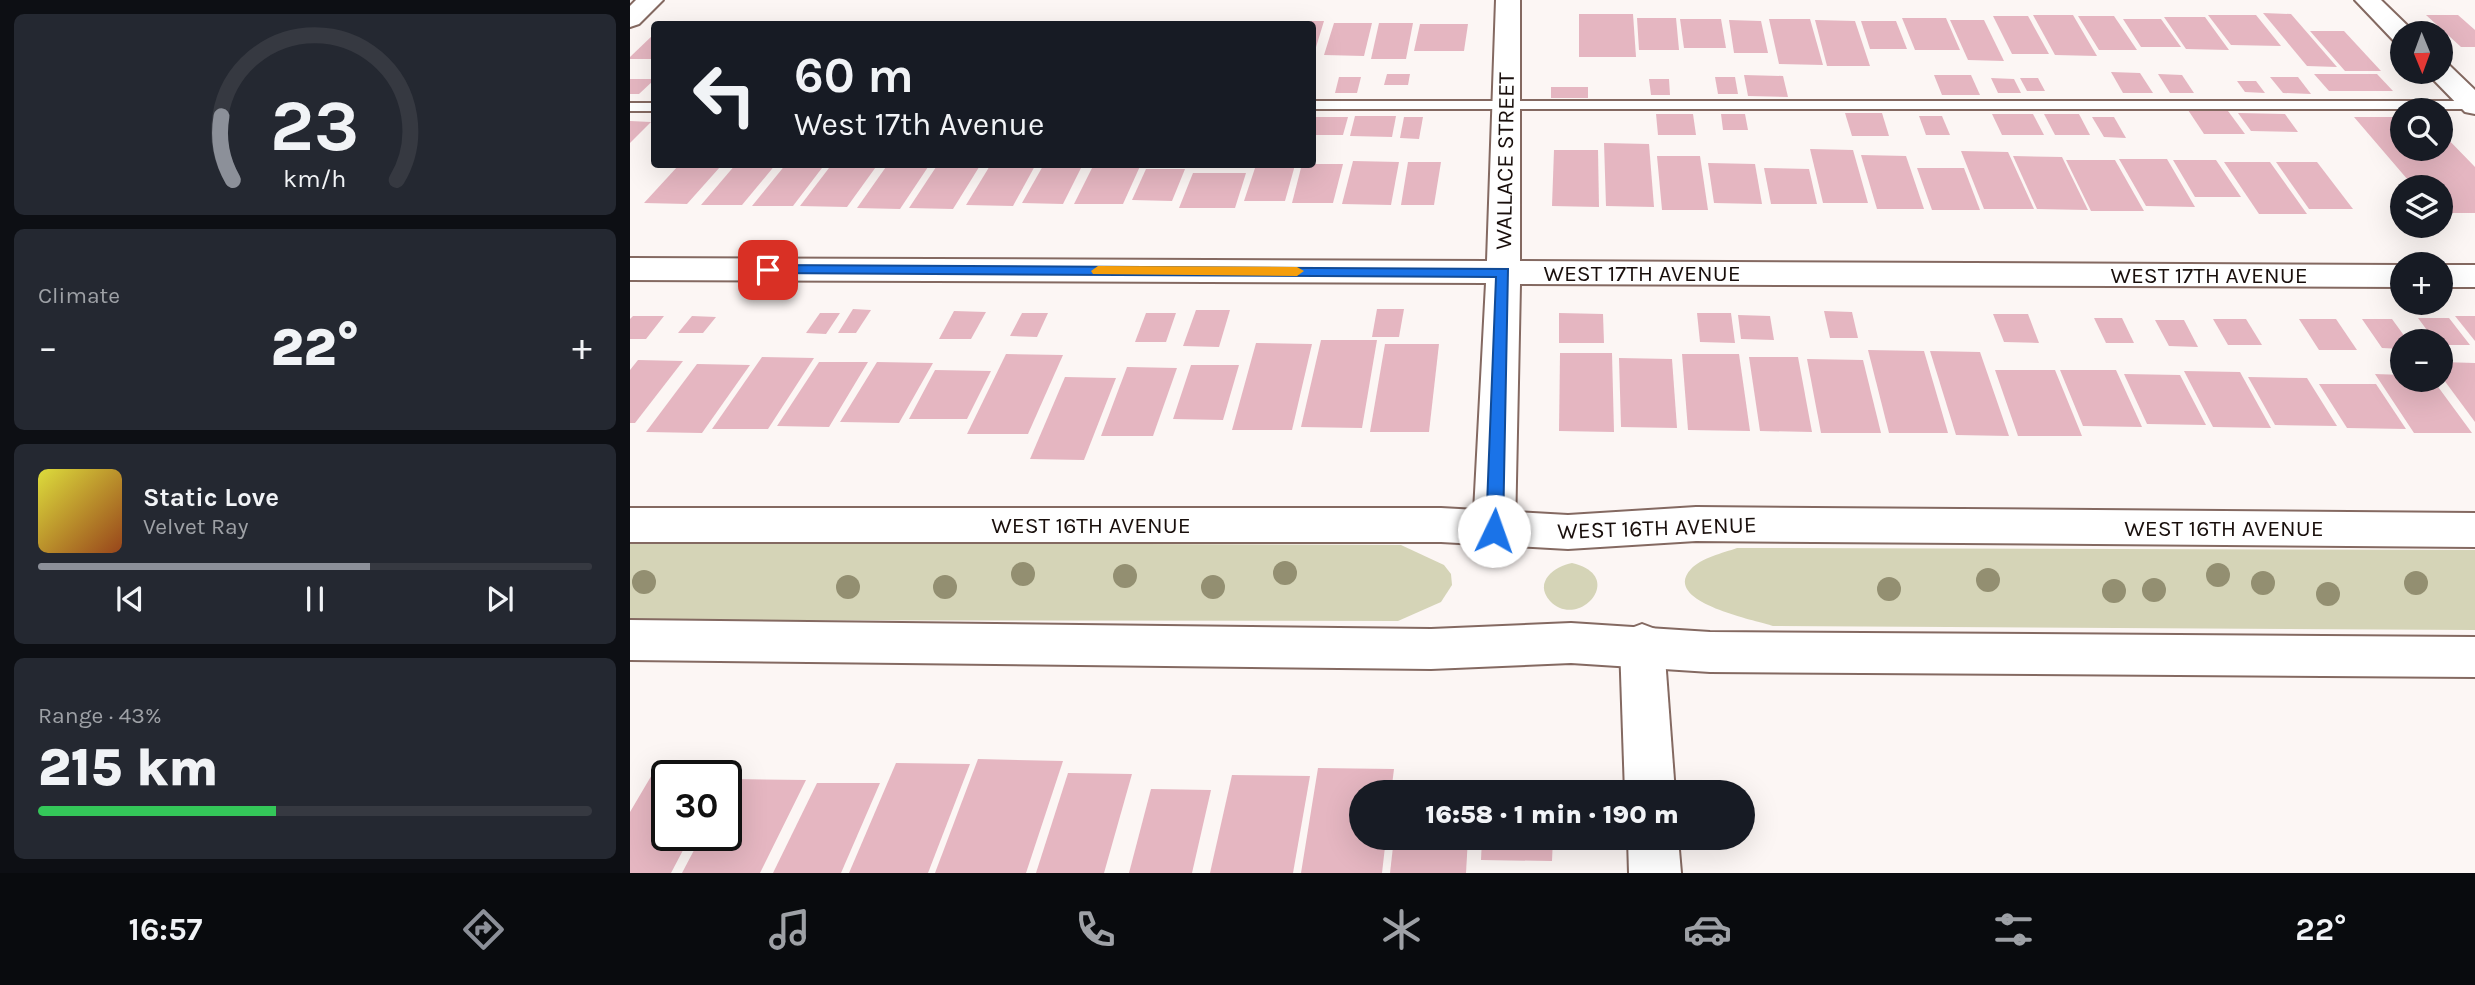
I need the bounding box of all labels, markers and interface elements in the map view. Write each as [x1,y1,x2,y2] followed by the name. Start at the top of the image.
[2390,21,2454,84] north arrow
[2390,21,2453,392] map controls
[794,47,914,104] text: 60 m
[679,49,770,140] icon: left
[1490,72,1520,250] street label: WALLACE STREET
[270,84,360,169] text: 23
[2390,98,2453,161] button: search
[794,106,1044,143] text: West 17th Avenue
[283,164,347,193] text: km/h
[2390,175,2453,238] button: layers
[738,240,798,300] pin
[749,251,787,289] icon: arrive
[2390,252,2453,315] button: +
[1543,260,1741,287] street label: WEST 17TH AVENUE
[2110,262,2308,289] street label: WEST 17TH AVENUE
[38,282,120,309] text: Climate
[271,317,359,378] text: 22°
[38,325,58,370] text: −
[572,325,592,370] text: +
[2390,329,2453,392] button: −
[143,482,279,513] text: Static Love
[1457,494,1531,568] position arrow
[1557,511,1757,545] street label: WEST 16TH AVENUE
[991,512,1191,539] street label: WEST 16TH AVENUE
[143,513,248,540] text: Velvet Ray
[2124,515,2324,542] street label: WEST 16TH AVENUE
[111,580,149,618] icon: previous
[296,580,334,618] icon: pause
[481,580,519,618] icon: next
[38,702,162,729] text: Range · 43%
[38,737,218,798] text: 215 km
[651,760,742,851] speed limit sign: 30
[1425,799,1679,830] text: 16:58 · 1 min · 190 m
[459,905,508,954] icon: directions
[765,905,814,954] icon: music
[1071,905,1120,954] icon: phone
[1377,905,1426,954] icon: climate
[1683,905,1732,954] icon: car
[1989,905,2038,954] icon: filters
[128,911,203,948] text: 16:57
[2295,911,2346,948] text: 22°

